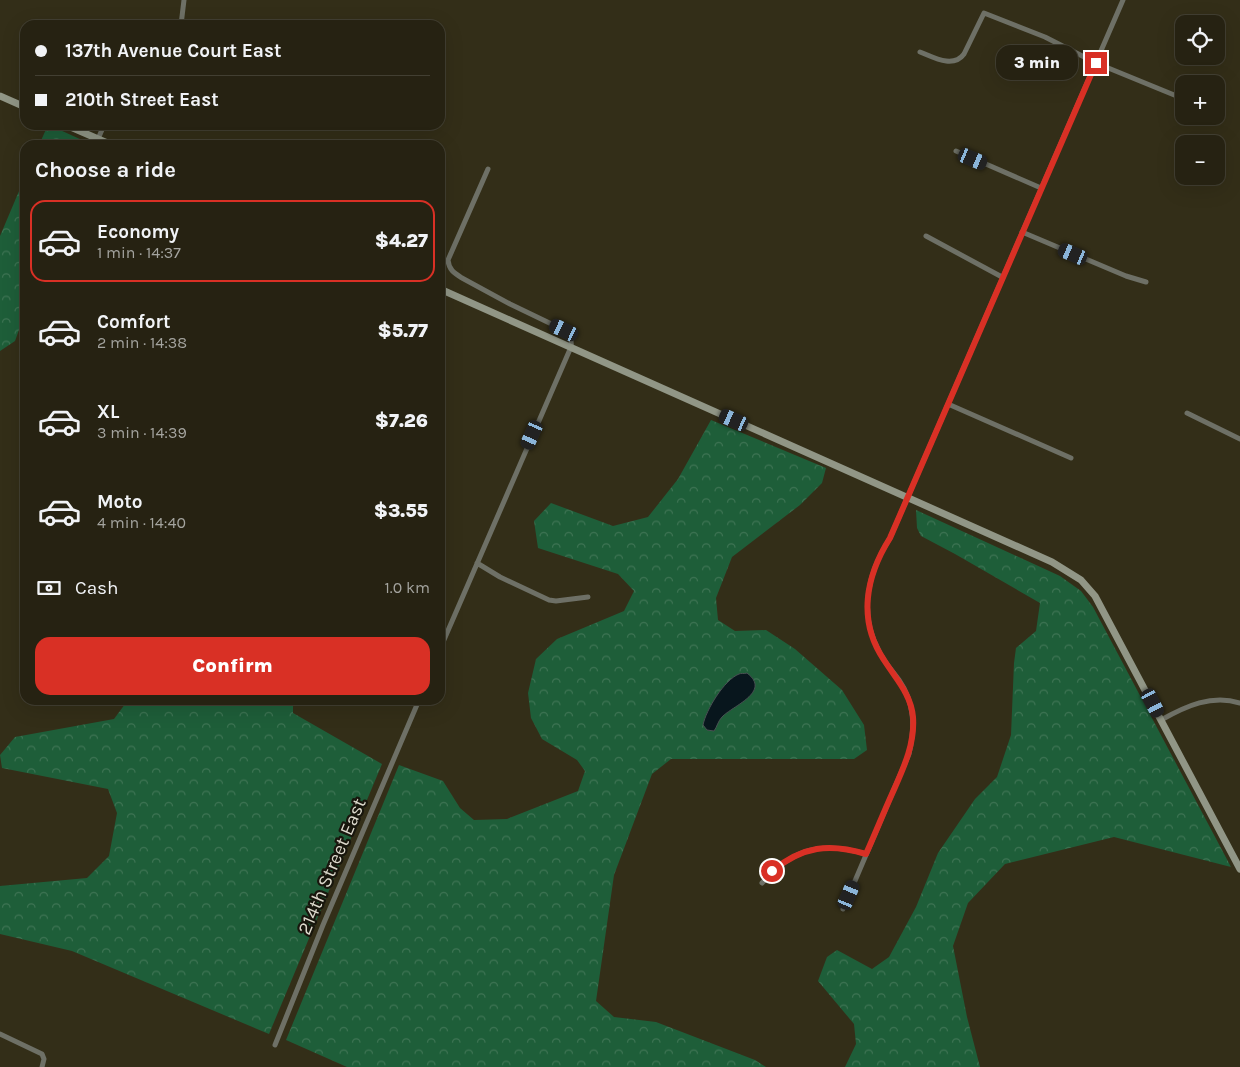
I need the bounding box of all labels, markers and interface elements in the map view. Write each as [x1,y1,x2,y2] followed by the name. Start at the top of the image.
[1175,15,1225,185] map controls
[1175,15,1225,65] button: locate
[65,40,282,62] text: 137th Avenue Court East
[996,46,1078,80] callout: 3 min
[1085,52,1107,74] route end
[1014,53,1060,72] text: 3 min
[1175,75,1225,125] button: +
[65,89,219,111] text: 210th Street East
[1175,135,1225,185] button: −
[956,146,989,172] car
[35,157,176,183] text: Choose a ride
[37,219,82,264] icon: car
[97,221,179,243] text: Economy
[375,230,428,252] text: $4.27
[1056,241,1089,267] car
[97,243,181,262] text: 1 min · 14:37
[37,309,82,354] icon: car
[97,311,171,333] text: Comfort
[547,317,580,343] car
[377,320,428,342] text: $5.77
[97,333,187,352] text: 2 min · 14:38
[37,399,82,444] icon: car
[97,401,119,423] text: XL
[717,407,750,433] car
[375,410,428,432] text: $7.26
[519,418,544,452] car
[97,423,187,442] text: 3 min · 14:39
[37,489,82,534] icon: car
[97,491,143,513] text: Moto
[374,500,428,522] text: $3.55
[97,513,186,532] text: 4 min · 14:40
[35,574,63,602] icon: cash
[75,577,119,599] text: Cash
[385,578,430,597] text: 1.0 km
[35,637,430,695] button: Confirm
[1139,686,1166,720] car
[293,795,371,938] street label: 214th Street East
[761,860,783,882] route start
[836,878,861,912] car

